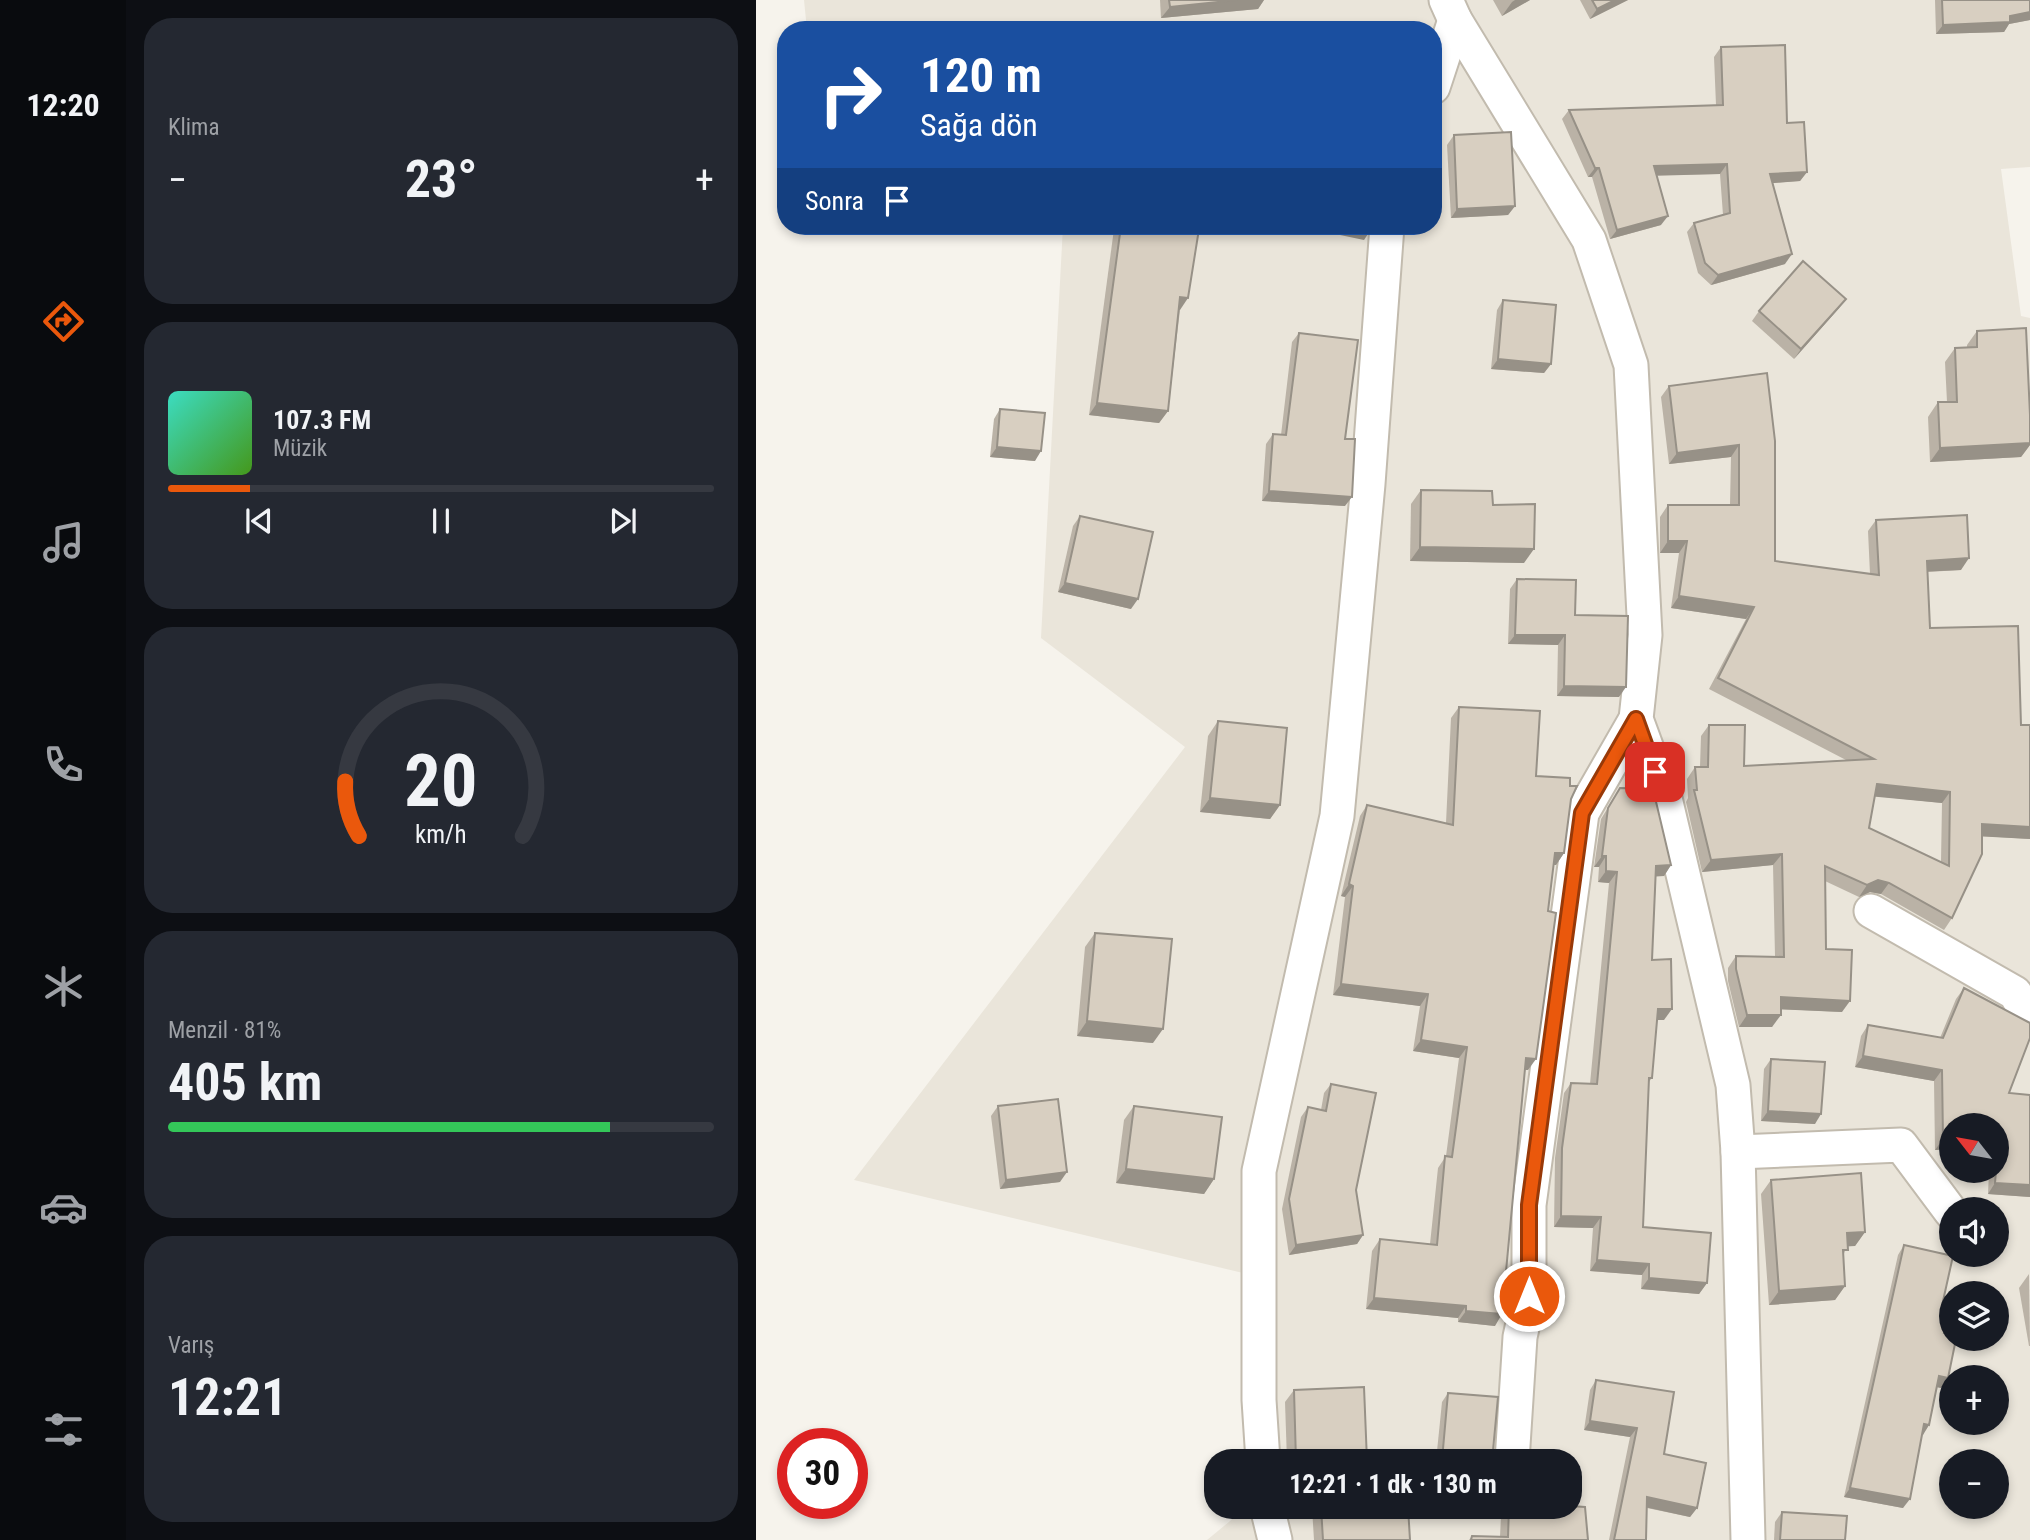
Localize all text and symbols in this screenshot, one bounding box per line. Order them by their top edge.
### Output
text: 120 m [920,47,1042,104]
icon: right [805,49,896,140]
text: 12:20 [26,86,100,124]
text: Sağa dön [920,106,1038,144]
text: Klima [168,114,219,141]
text: 23° [405,149,477,210]
text: − [168,158,187,202]
text: + [695,158,714,202]
icon: arrive [878,182,916,220]
text: Sonra [805,186,864,216]
icon: directions [39,297,88,346]
text: 107.3 FM [273,405,371,435]
text: Müzik [273,435,327,462]
icon: previous [240,502,278,540]
icon: pause [422,502,460,540]
icon: next [604,502,642,540]
icon: music [39,518,88,567]
text: 20 [404,738,478,824]
icon: phone [39,740,88,789]
pin [1625,742,1685,802]
icon: arrive [1636,753,1674,791]
text: km/h [415,820,467,849]
icon: climate [39,962,88,1011]
text: Menzil · 81% [168,1017,281,1044]
text: 405 km [168,1052,322,1113]
north arrow [1939,1113,2009,1183]
map controls [1939,1113,2009,1519]
icon: car [39,1183,88,1232]
button: sound [1939,1197,2009,1267]
position arrow [1492,1259,1566,1333]
button: layers [1939,1281,2009,1351]
text: Varış [168,1332,214,1359]
button: + [1939,1365,2009,1435]
text: 12:21 [168,1367,287,1428]
icon: filters [39,1405,88,1454]
speed limit sign: 30 [777,1428,868,1519]
button: − [1939,1449,2009,1519]
text: 12:21 · 1 dk · 130 m [1289,1469,1497,1499]

